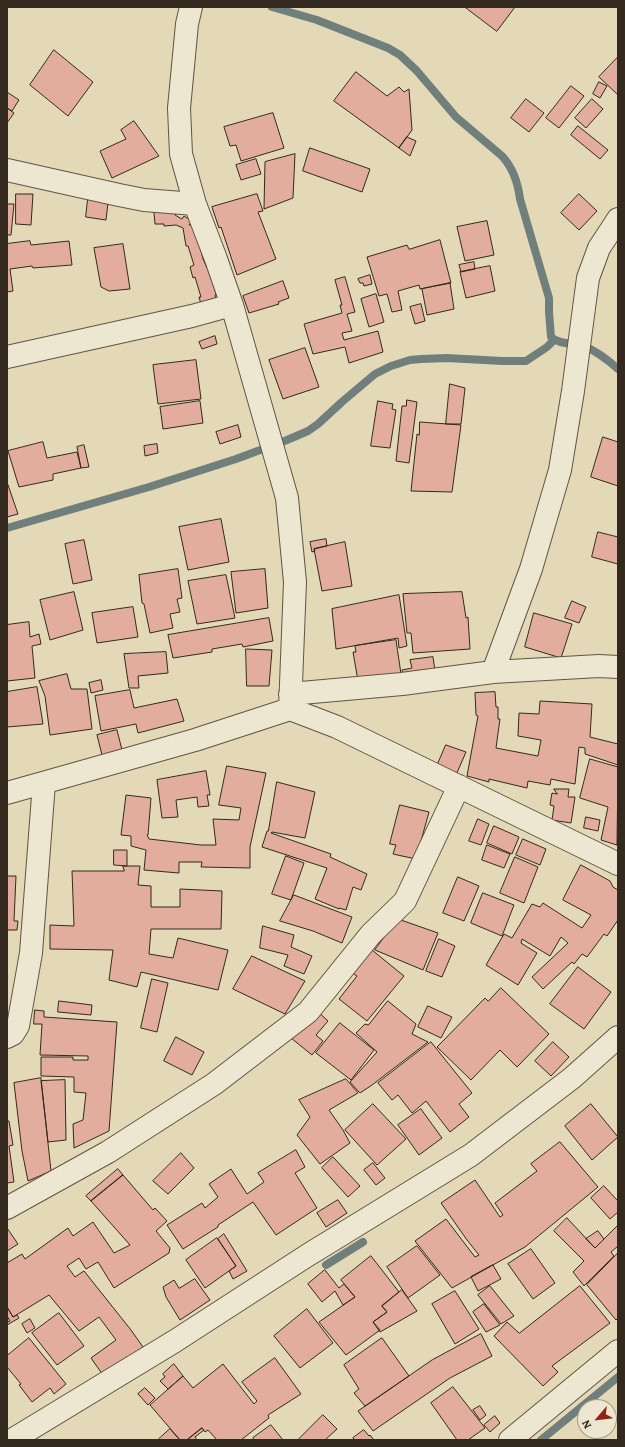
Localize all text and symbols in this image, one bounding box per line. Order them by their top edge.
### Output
north arrow [577,1399,617,1439]
text: N [578,1417,595,1431]

